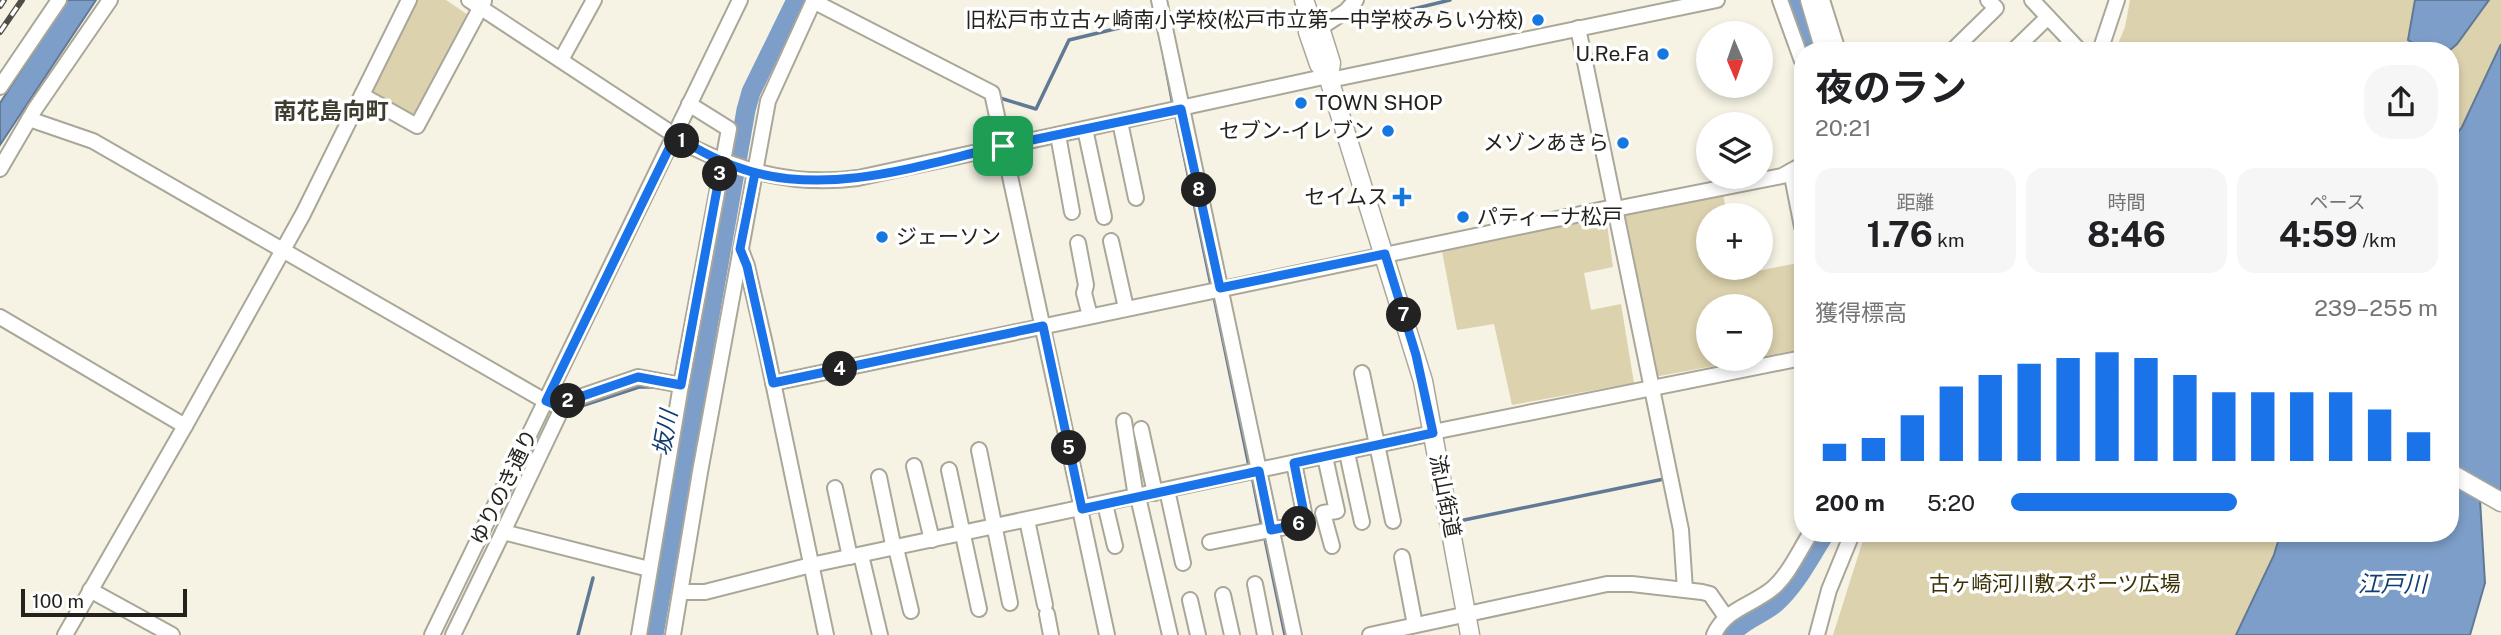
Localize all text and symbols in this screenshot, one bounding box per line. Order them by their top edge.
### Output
place label: 旧松戸市立古ヶ崎南小学校(松戸市立第一中学校みらい分校) [965,7,1524,32]
marker: 旧松戸市立古ヶ崎南小学校(松戸市立第一中学校みらい分校) [1530,12,1546,28]
north arrow [1696,21,1773,98]
map controls [1696,21,1773,371]
place label: U.Re.Fa [1575,41,1649,66]
marker: U.Re.Fa [1655,46,1671,62]
text: 夜のラン [1815,65,1967,110]
button: share [2364,65,2438,139]
place label: TOWN SHOP [1315,90,1442,115]
marker: TOWN SHOP [1293,95,1309,111]
district label: 南花島向町 [274,97,389,124]
button: layers [1696,112,1773,189]
text: 20:21 [1815,114,1872,141]
pin [973,116,1033,176]
place label: セブン-イレブン [1219,118,1374,143]
marker: セブン-イレブン [1380,123,1396,139]
pin: 1 [664,124,700,158]
icon: arrive [984,127,1022,165]
text: 1 [677,129,686,151]
place label: メゾンあきら [1483,130,1609,155]
marker: メゾンあきら [1615,135,1631,151]
pin: 3 [702,156,738,192]
text: 3 [713,162,726,184]
pin: 8 [1182,172,1216,208]
text: 8 [1192,178,1205,200]
place label: セイムス [1304,184,1388,209]
marker: セイムス [1394,189,1410,205]
text: 距離 [1896,191,1935,213]
text: 時間 [2107,191,2146,213]
text: ペース [2309,191,2366,213]
button: + [1696,203,1773,280]
place label: パティーナ松戸 [1477,204,1623,229]
marker: パティーナ松戸 [1455,209,1471,225]
text: 1.76 [1867,214,1933,255]
text: 8:46 [2087,214,2166,255]
text: 4:59 [2279,214,2358,255]
place label: ジェーソン [896,224,1001,249]
marker: ジェーソン [874,229,890,245]
text: km [1933,229,1964,251]
text: /km [2358,229,2396,251]
button: − [1696,294,1773,371]
text: 239–255 m [2314,294,2438,321]
pin: 7 [1386,298,1422,332]
text: 獲得標高 [1815,299,1907,326]
text: 7 [1398,303,1409,325]
pin: 4 [822,352,858,386]
text: 4 [833,357,846,379]
pin: 2 [550,384,586,418]
text: 2 [561,389,574,411]
water label: 坂川 [647,405,682,458]
street label: ゆりのき通り [465,425,542,549]
pin: 5 [1052,430,1086,466]
text: 5 [1062,436,1075,458]
street label: 流山街道 [1425,452,1466,540]
text: 200 m [1815,489,1885,516]
text: 5:20 [1927,489,1975,516]
pin: 6 [1282,506,1316,542]
text: 6 [1292,512,1305,534]
water label: 江戸川 [2358,570,2430,597]
park label: 古ヶ崎河川敷スポーツ広場 [1929,571,2181,596]
scale bar [21,586,187,618]
text: 100 m [32,590,84,612]

